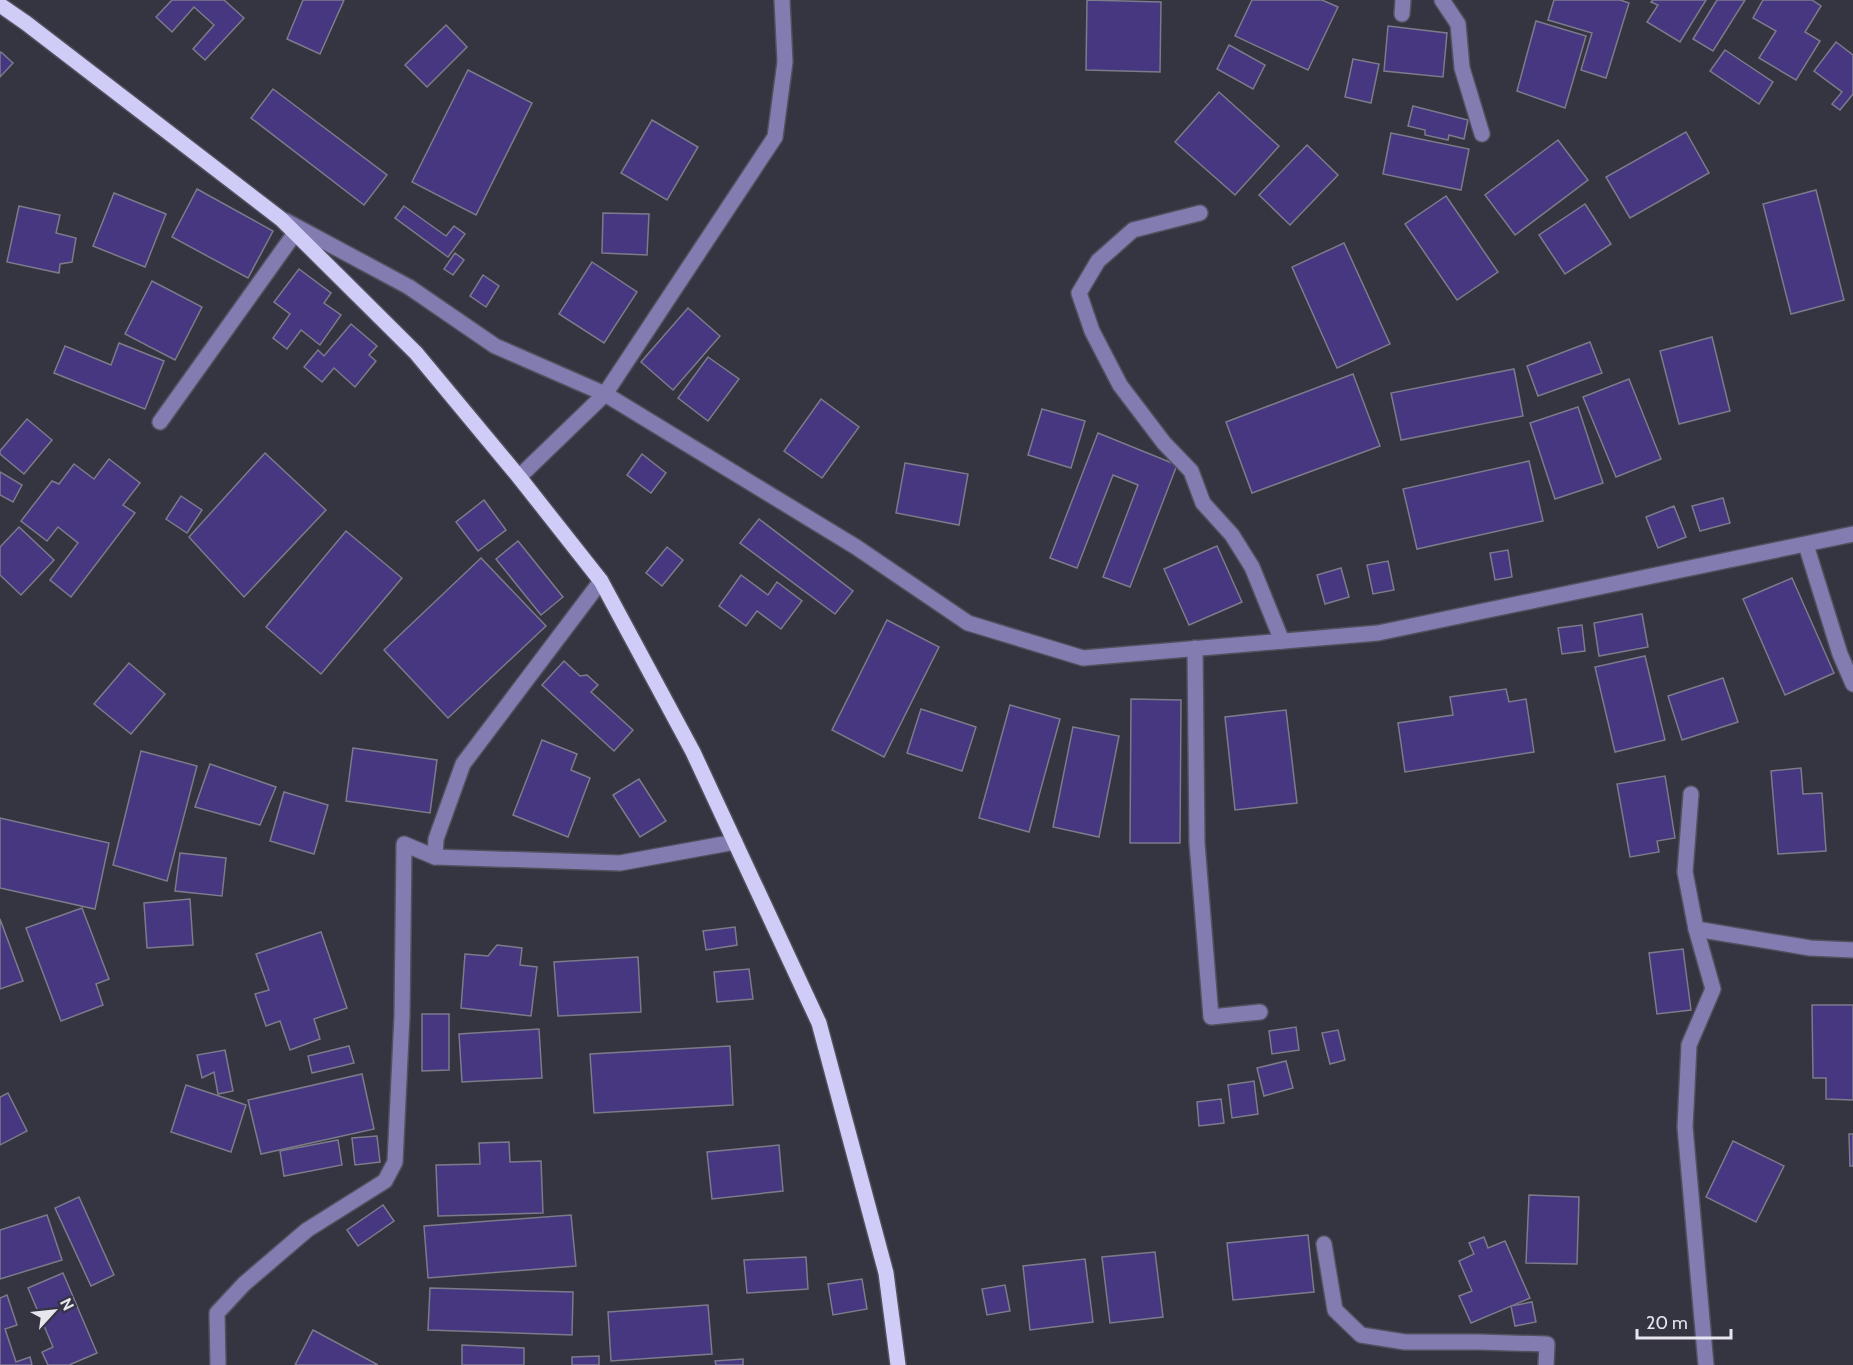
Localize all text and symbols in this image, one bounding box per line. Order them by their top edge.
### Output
north arrow [24,1281,84,1341]
text: N [56,1295,78,1314]
scale bar [1637,1302,1732,1340]
text: 20 m [1646,1312,1688,1334]

